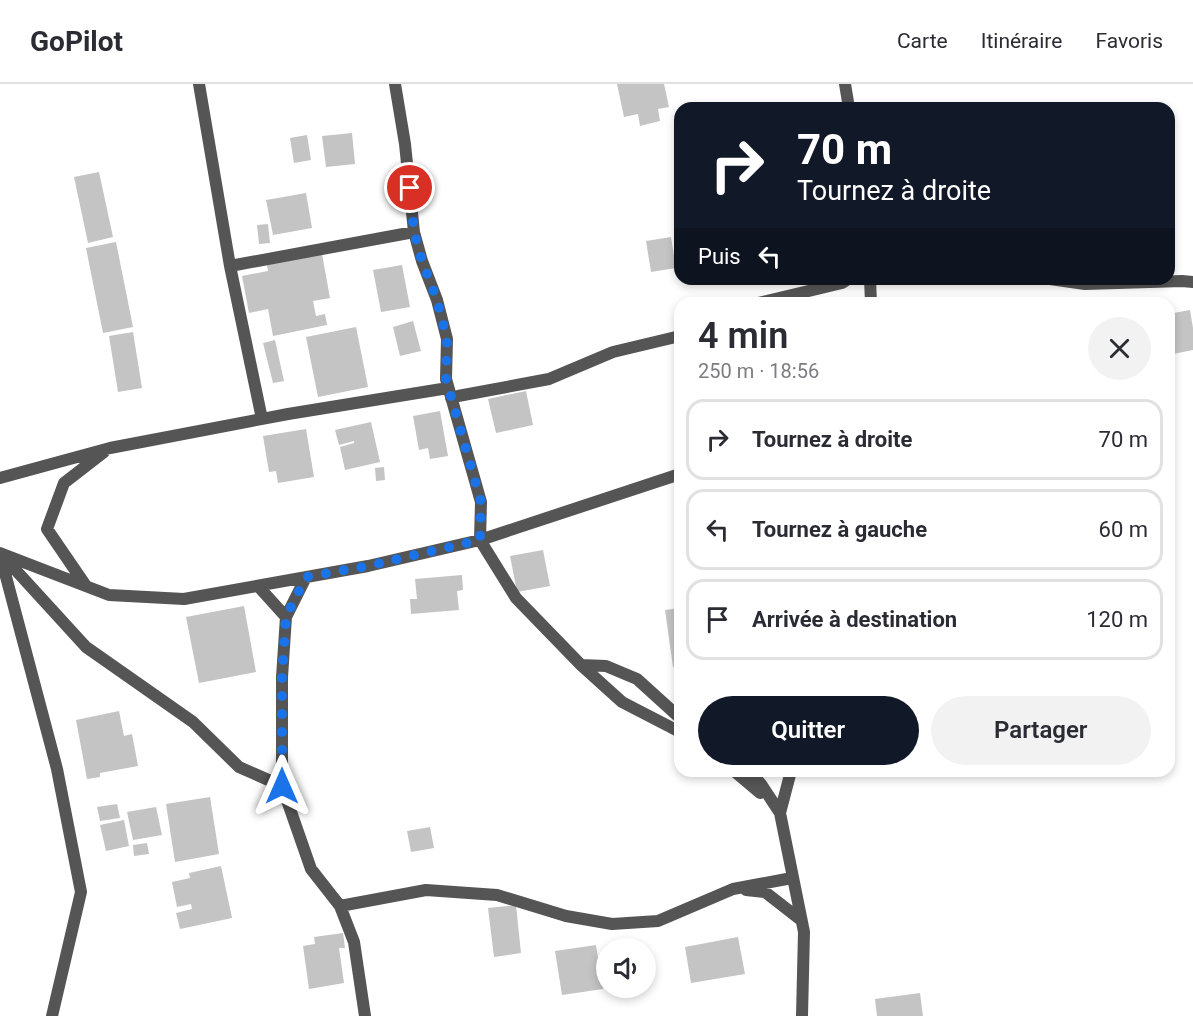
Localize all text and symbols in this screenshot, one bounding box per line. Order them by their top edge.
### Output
text: GoPilot [30,25,123,58]
text: Carte [897,29,948,53]
text: Itinéraire [981,29,1062,53]
text: Favoris [1095,29,1163,53]
text: 70 m [797,125,892,174]
icon: right [698,126,776,204]
pin [384,162,435,213]
icon: arrive [393,171,426,204]
text: Tournez à droite [797,175,991,207]
icon: left [753,240,786,273]
text: Puis [698,244,741,269]
text: 4 min [698,315,788,357]
button: close [1088,317,1151,380]
text: 250 m · 18:56 [698,359,819,383]
icon: right [701,423,734,456]
text: Tournez à droite [752,427,912,452]
text: 70 m [1099,427,1148,452]
icon: left [701,513,734,546]
text: Tournez à gauche [752,517,927,542]
text: 60 m [1099,517,1148,542]
icon: arrive [701,603,734,636]
text: Arrivée à destination [752,607,957,632]
text: 120 m [1086,607,1148,632]
button: Quitter [698,696,919,765]
button: Partager [931,696,1151,765]
position arrow [250,754,314,818]
map controls [596,938,656,998]
button: sound [596,938,656,998]

